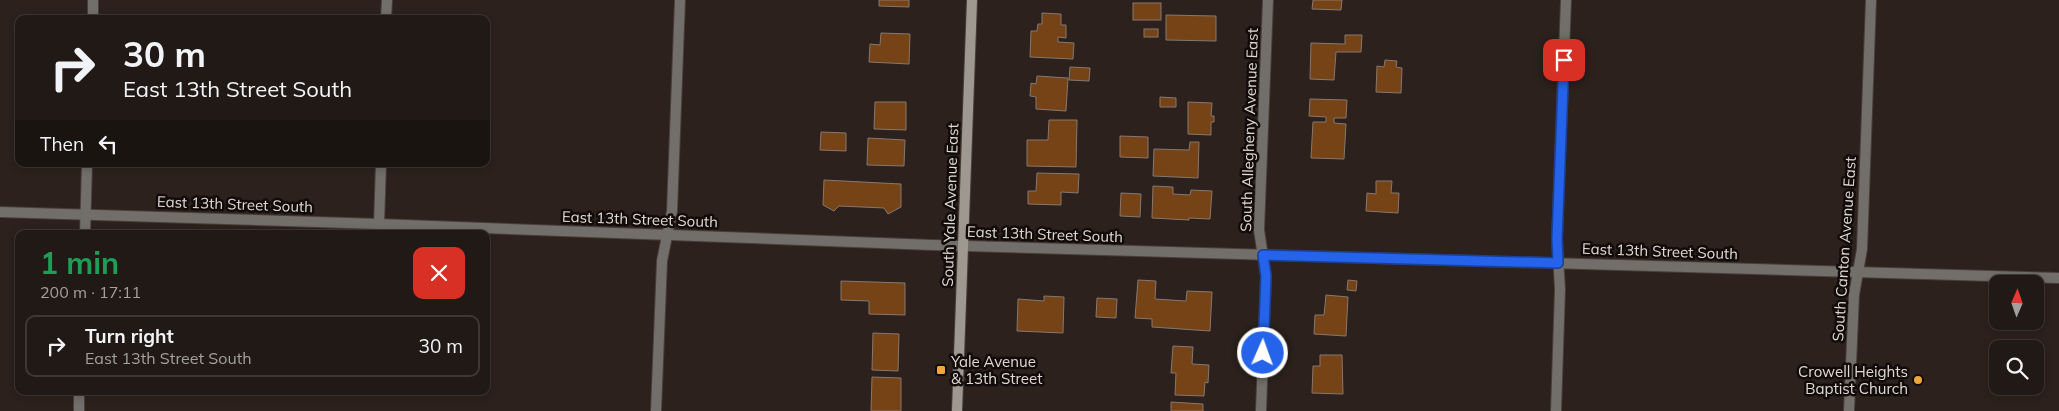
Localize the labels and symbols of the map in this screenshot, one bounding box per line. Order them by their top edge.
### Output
street label: South Allegheny Avenue East [1236,28,1262,232]
pin [1543,39,1585,81]
street label: South Yale Avenue East [938,123,962,287]
street label: South Canton Avenue East [1828,156,1860,342]
street label: East 13th Street South [157,192,313,216]
street label: East 13th Street South [562,207,718,231]
street label: East 13th Street South [967,222,1123,246]
street label: East 13th Street South [1582,239,1738,263]
north arrow [1989,275,2044,330]
position arrow [1236,326,1288,378]
place label: Yale Avenue & 13th Street [950,352,1042,388]
place label: Crowell Heights Baptist Church [1798,362,1908,398]
marker: Yale Avenue & 13th Street [935,364,947,376]
marker: Crowell Heights Baptist Church [1912,374,1924,386]

